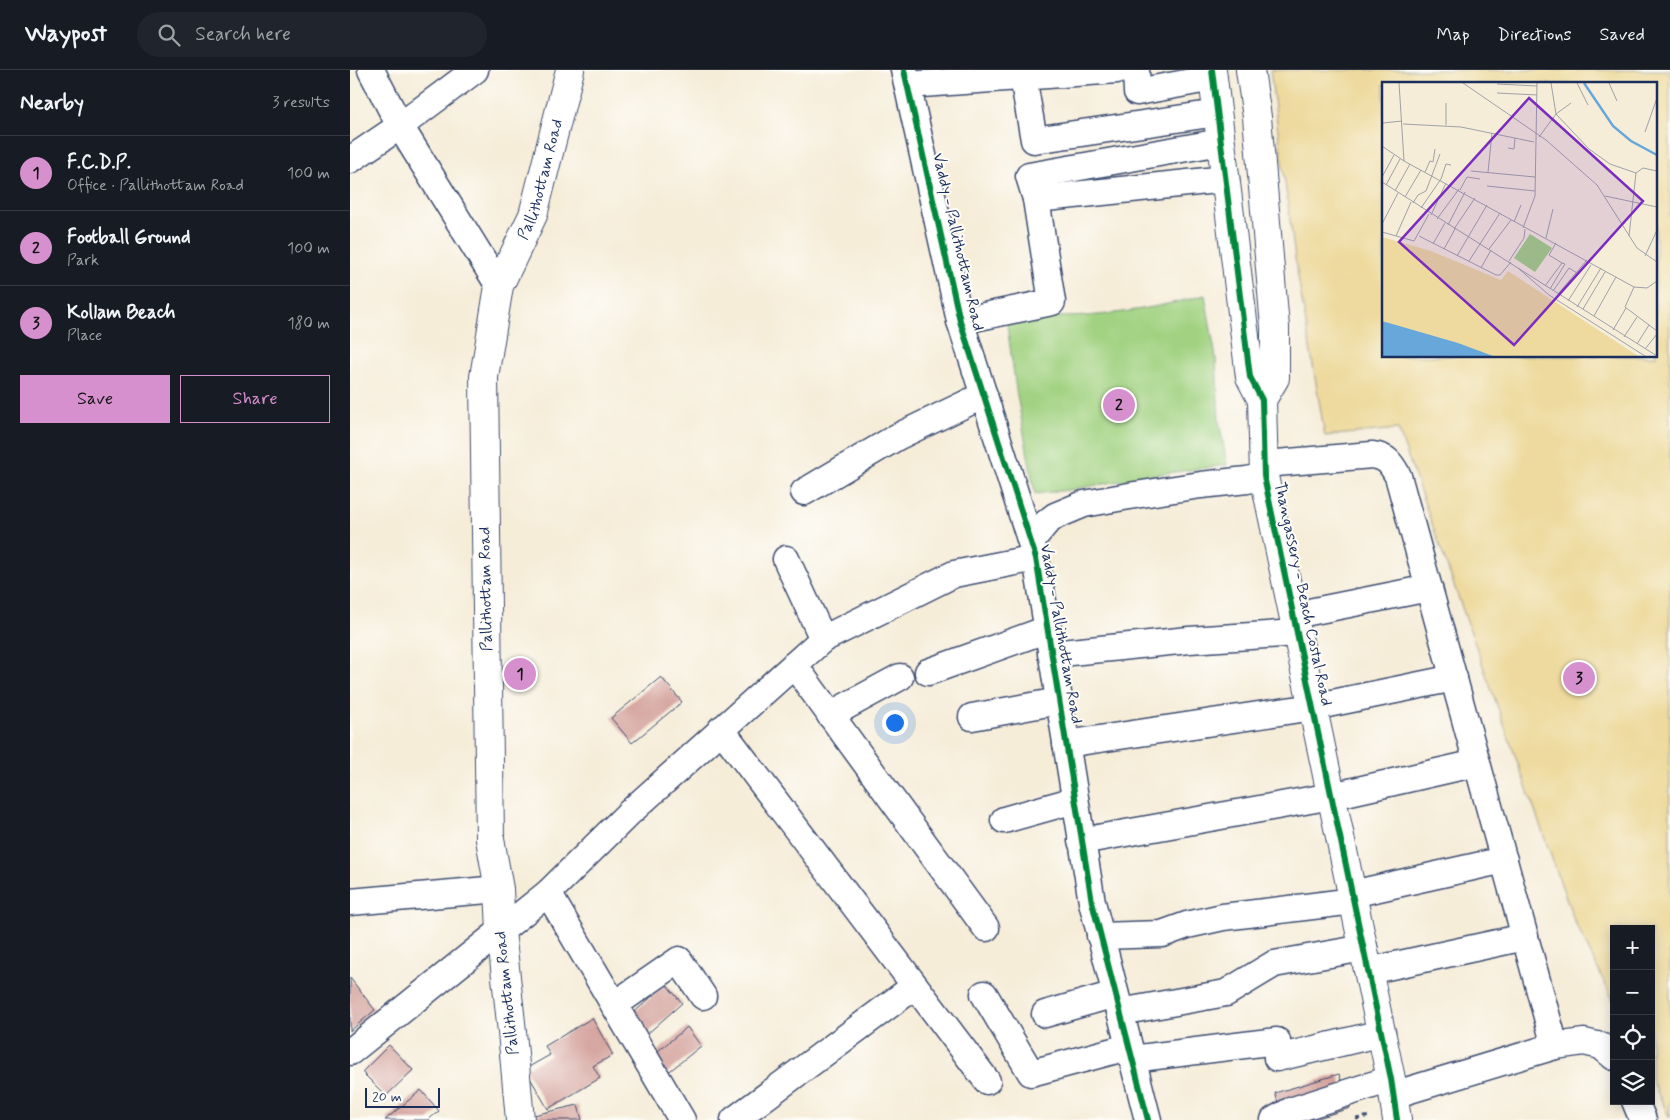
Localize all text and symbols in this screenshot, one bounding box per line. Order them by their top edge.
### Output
search box [137,12,487,57]
text: Waypost [25,19,107,50]
icon: search [155,21,183,49]
text: Search here [195,22,291,47]
text: Map [1437,23,1470,47]
text: Directions [1498,23,1572,47]
text: Saved [1600,23,1645,47]
inset map [1382,82,1658,358]
text: Nearby [20,89,84,117]
text: 3 results [272,92,330,113]
street label: Pallithottam Road [512,117,568,243]
text: F.C.D.P. [67,150,131,175]
street label: Vaddy - Pallithottam Road [927,151,989,333]
text: 1 [32,163,40,184]
text: 100 m [287,163,330,184]
text: Office · Pallithottam Road [67,175,244,196]
text: Football Ground [67,225,191,250]
text: 2 [32,238,40,259]
text: 100 m [287,238,330,259]
text: Park [67,250,99,271]
text: Kollam Beach [67,300,175,325]
text: 3 [32,313,40,334]
text: 180 m [287,313,330,334]
text: Place [67,325,102,346]
button: Save [20,375,170,423]
button: Share [180,375,330,423]
pin: 2 [1103,386,1135,424]
street label: Thangassery - Beach Costal Road [1269,480,1337,708]
street label: Pallithottam Road [474,527,498,651]
street label: Vaddy - Pallithottam Road [1035,543,1087,725]
pin: 1 [504,655,536,693]
pin: 3 [1563,659,1595,697]
your location [882,710,908,736]
map controls [1610,925,1655,1105]
button: + [1610,925,1655,970]
street label: Pallithottam Road [490,930,524,1056]
button: − [1610,970,1655,1015]
button: locate [1610,1015,1655,1060]
button: layers [1610,1060,1655,1105]
scale bar [365,1085,440,1108]
text: 20 m [372,1088,402,1106]

